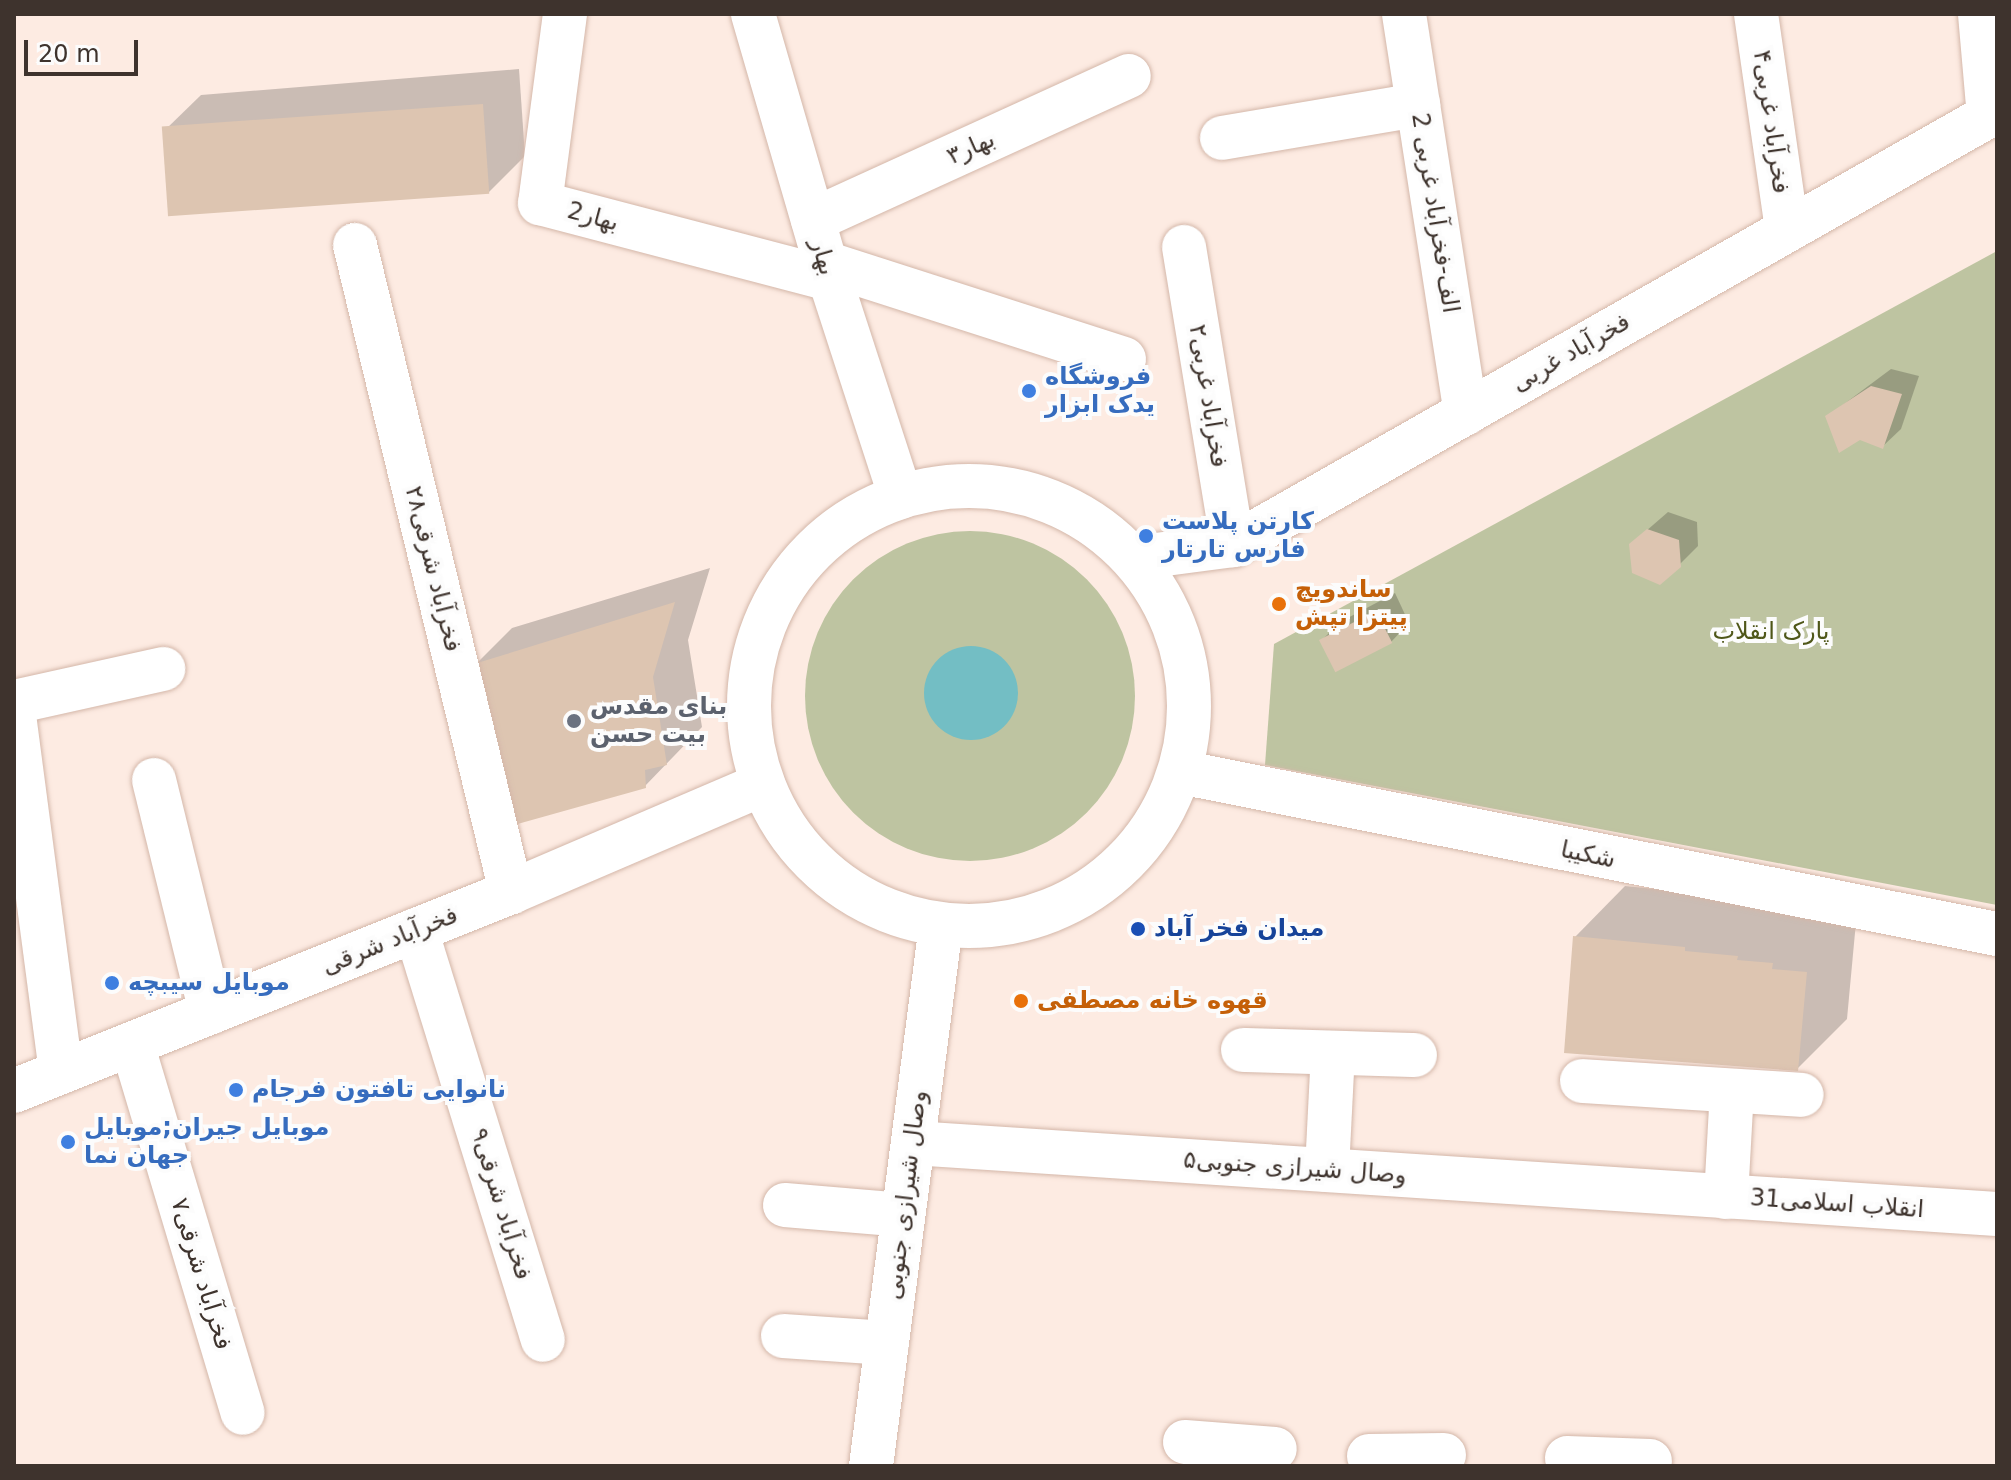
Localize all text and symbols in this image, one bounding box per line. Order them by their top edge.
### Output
scale bar [28,24,142,74]
text: 20 m [38,40,100,68]
street label: ۴فخرآباد غربی [1747,48,1795,196]
street label: 2 الف-فخرآباد غربی [1405,111,1465,315]
street label: بهار۳ [943,125,999,171]
street label: 2بهار [564,196,622,238]
street label: بهار [804,235,842,279]
street label: فخرآباد غربی [1507,308,1635,398]
street label: ۲فخرآباد غربی [1182,322,1234,470]
place label: فروشگاه یدک ابزار [1045,363,1155,419]
marker: فروشگاه یدک ابزار [1020,382,1038,400]
street label: فخرآباد شرقی۲۸ [398,483,468,655]
place label: کارتن پلاست فارس تارتار [1162,508,1314,564]
marker: کارتن پلاست فارس تارتار [1137,527,1155,545]
place label: ساندویچ پیتزا تپش [1295,576,1408,632]
marker: ساندویچ پیتزا تپش [1270,595,1288,613]
park label: پارک انقلاب [1712,618,1830,646]
place label: بنای مقدس بیت حسن [590,693,727,749]
marker: بنای مقدس بیت حسن [565,712,583,730]
street label: شکیبا [1558,835,1618,875]
street label: فخرآباد شرقی [318,901,462,981]
place label: میدان فخر آباد [1154,915,1324,943]
marker: میدان فخر آباد [1129,920,1147,938]
place label: موبایل سیبچه [128,969,290,997]
marker: موبایل سیبچه [103,974,121,992]
place label: قهوه خانه مصطفی [1037,987,1268,1015]
marker: قهوه خانه مصطفی [1012,992,1030,1010]
place label: نانوایی تافتون فرجام [252,1076,506,1104]
marker: نانوایی تافتون فرجام [227,1081,245,1099]
street label: وصال شیرازی جنوبی [879,1089,933,1301]
place label: موبایل جیران;موبایل جهان نما [84,1114,329,1170]
street label: فخرآباد شرقی۹ [464,1125,538,1283]
marker: موبایل جیران;موبایل جهان نما [59,1133,77,1151]
street label: ۵وصال شیرازی جنوبی [1182,1146,1408,1190]
street label: 31انقلاب اسلامی [1749,1184,1925,1224]
street label: فخرآباد شرقی۷ [164,1195,238,1353]

